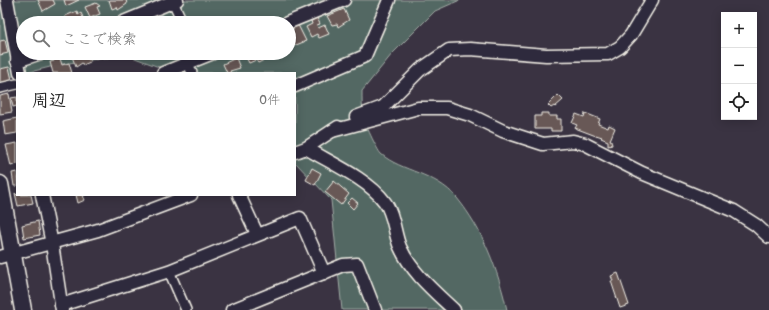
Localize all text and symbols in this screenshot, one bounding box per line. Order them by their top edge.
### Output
map controls [721,12,757,120]
button: + [721,12,757,48]
search box [16,16,296,60]
icon: search [30,27,52,49]
text: ここで検索 [62,30,137,49]
button: − [721,48,757,84]
button: locate [721,84,757,120]
text: 周辺 [32,91,66,111]
text: 0件 [259,92,280,108]

